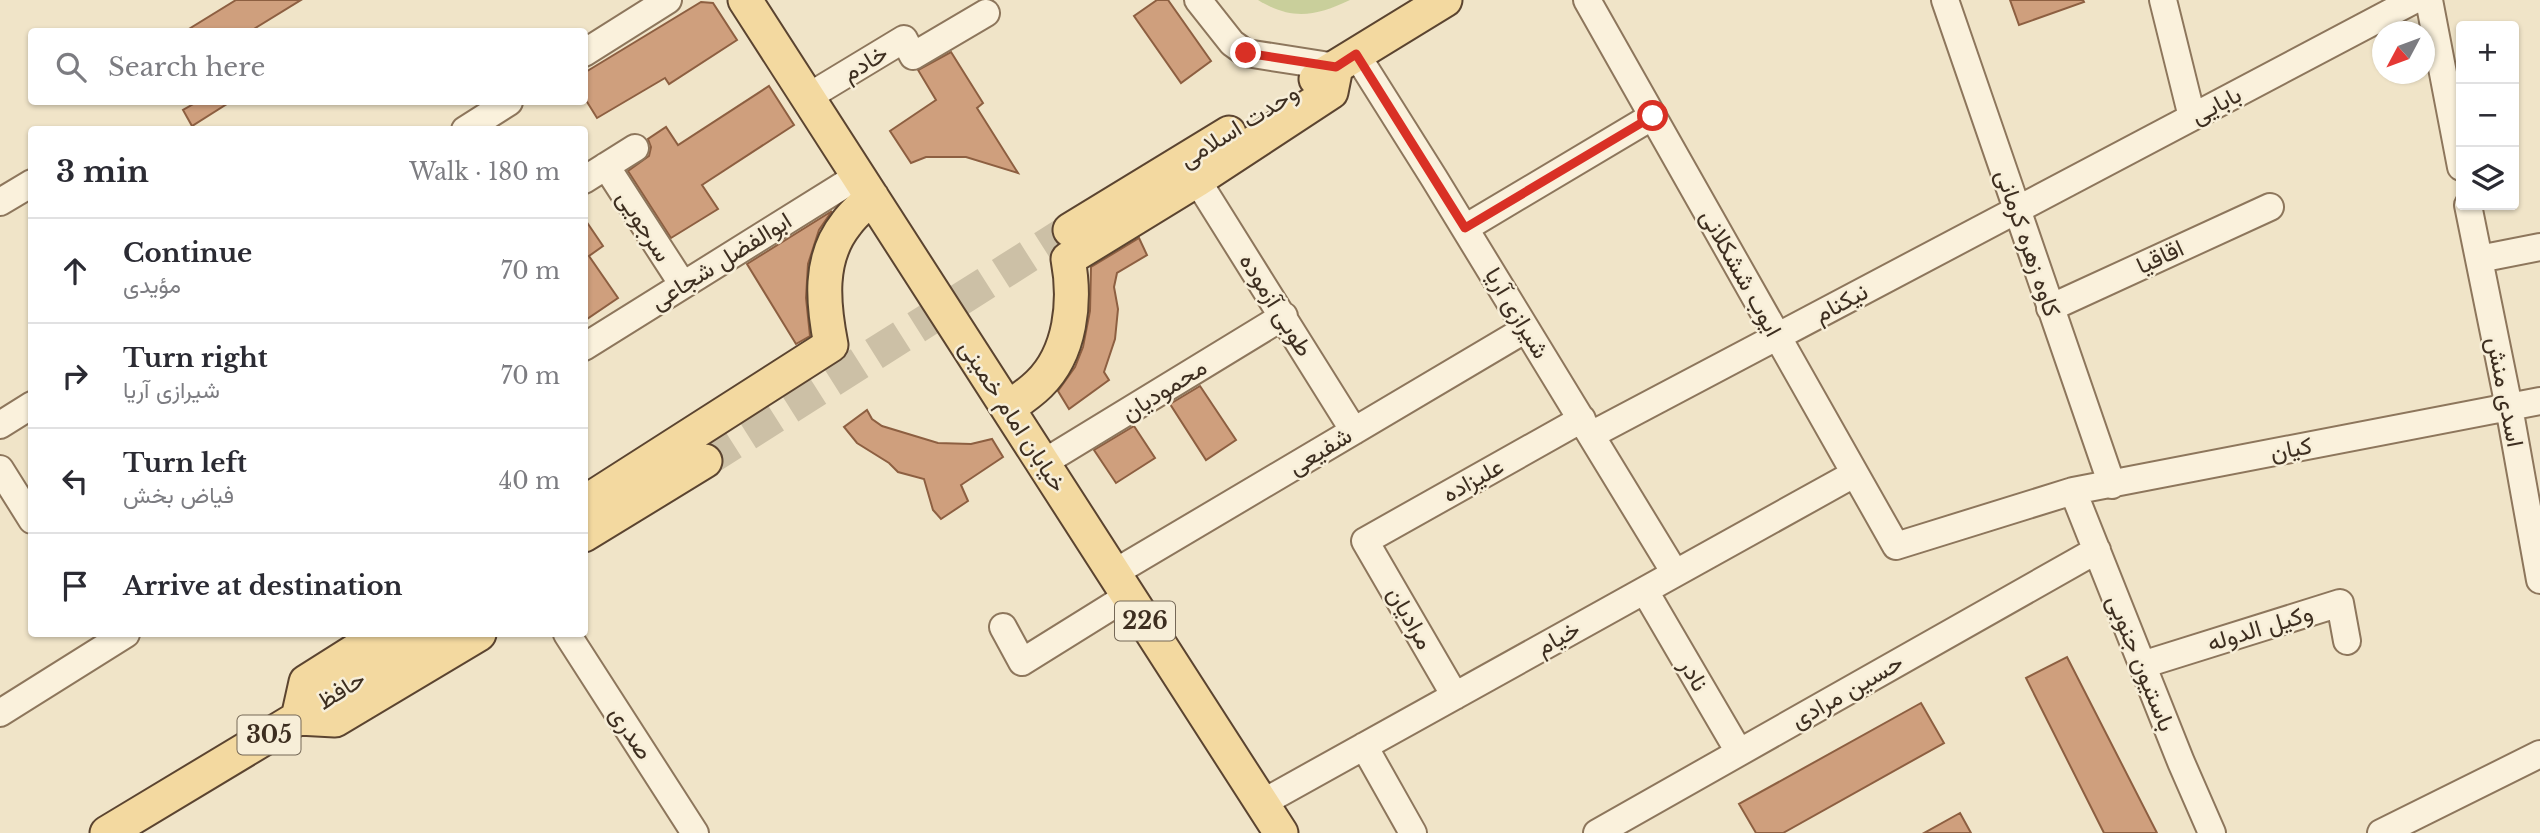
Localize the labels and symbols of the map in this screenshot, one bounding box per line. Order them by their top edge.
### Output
north arrow [2372,21,2435,84]
route end [1230,37,1261,68]
street label: خادم [837,38,894,89]
street label: وحدت اسلامی [1174,77,1304,175]
street label: بابایی [2186,79,2246,130]
route start [1637,100,1668,131]
street label: کاوه زهره کرمانی [1989,165,2067,321]
street label: سرجویی [610,185,678,267]
street label: ایوب ششکلانی [1694,204,1788,342]
street label: ابوالفضل شجاعی [645,206,797,316]
street label: اقاقیا [2132,233,2188,280]
street label: طوبی آزموده [1233,248,1319,362]
street label: شیرازی آریا [1478,262,1556,364]
street label: نیکنام [1809,277,1873,330]
street label: خیابان امام خمینی [952,334,1073,498]
street label: اسدی منش [2481,334,2530,449]
street label: محمودیان [1116,352,1212,428]
street label: شفیعی [1283,420,1357,481]
street label: کیان [2268,430,2314,467]
street label: علیزاده [1437,451,1509,509]
street label: مرادیان [1380,581,1440,655]
street label: باستیون جنوبی [2100,590,2182,736]
street label: وکیل الدوله [2203,598,2317,658]
road number: 226 [1115,601,1175,640]
street label: خیام [1531,614,1586,663]
street label: حسین مرادی [1786,647,1908,735]
street label: نادر [1672,652,1715,697]
street label: حافظ [311,664,370,716]
street label: صدری [603,701,659,765]
road number: 305 [238,716,300,754]

